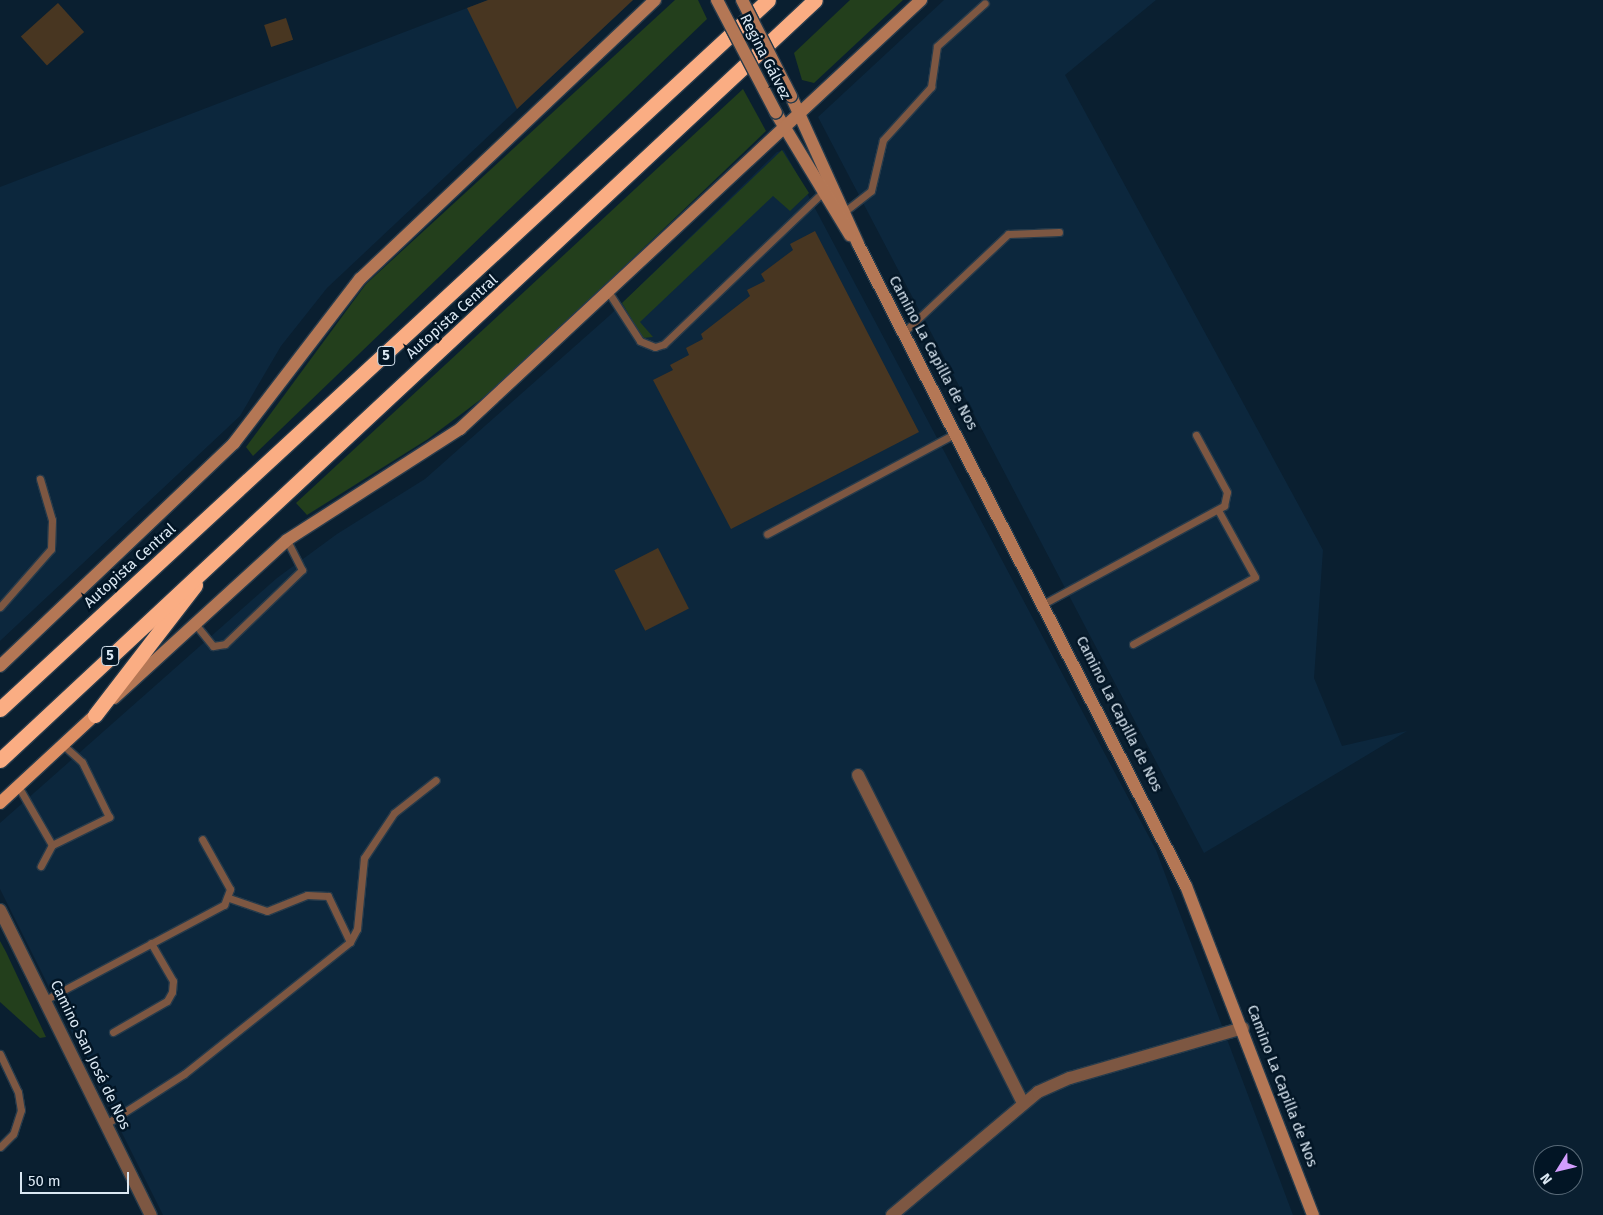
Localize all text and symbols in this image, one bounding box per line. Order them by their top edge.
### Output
street label: Regina Gálvez [736,11,794,103]
street label: Autopista Central [402,271,502,363]
street label: Camino La Capilla de Nos [885,273,981,433]
road number: 5 [376,344,396,368]
street label: Autopista Central [80,520,180,612]
street label: Camino La Capilla de Nos [1072,633,1166,795]
road number: 5 [100,644,120,668]
street label: Camino San José de Nos [46,977,134,1133]
street label: Camino La Capilla de Nos [1243,1002,1321,1170]
north arrow [1533,1145,1583,1195]
scale bar [22,1162,131,1194]
text: N [1537,1170,1556,1187]
text: 50 m [28,1172,61,1190]

